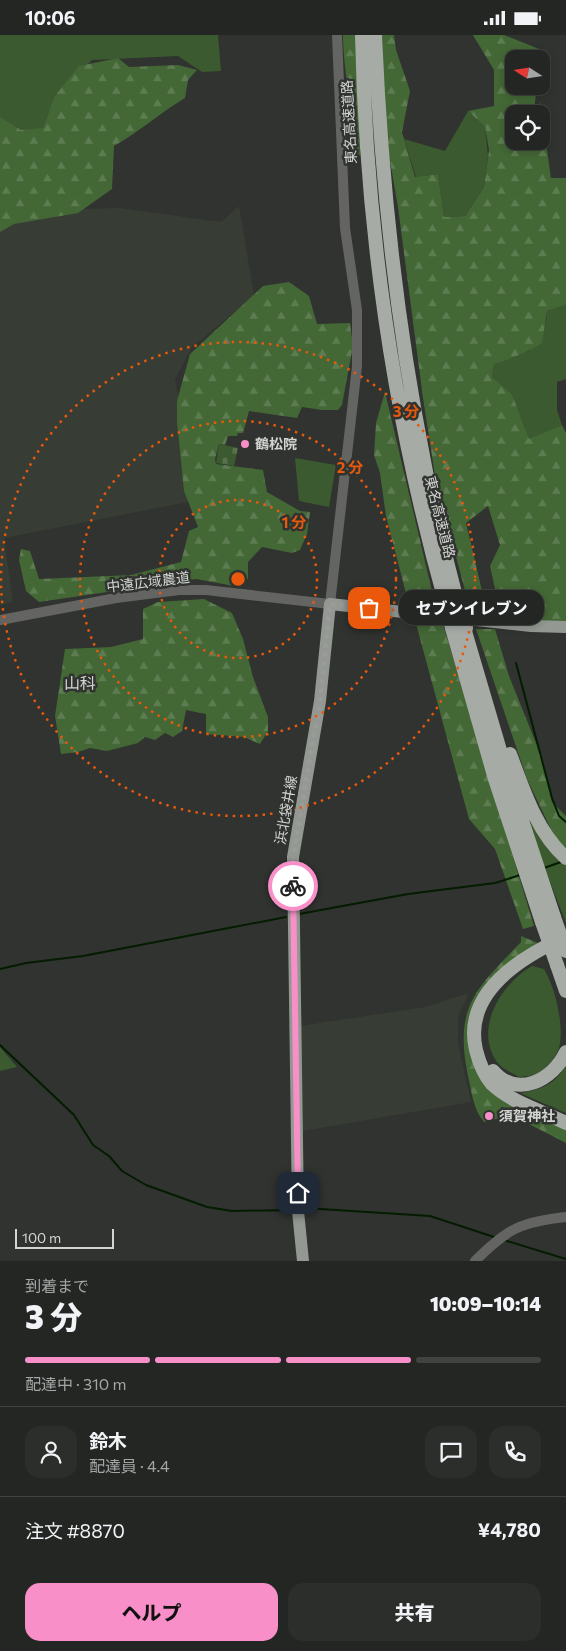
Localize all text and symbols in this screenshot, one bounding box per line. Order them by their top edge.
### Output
text: 10:06 [25,6,76,29]
north arrow [505,50,550,95]
map controls [505,50,550,150]
street label: 東名高速道路 [338,80,359,164]
button: locate [505,105,550,150]
text: 3 分 [393,402,419,420]
place label: 鶴松院 [255,435,297,452]
marker: 鶴松院 [239,438,251,450]
text: 2 分 [337,458,363,476]
street label: 東名高速道路 [422,474,459,560]
text: 1 分 [282,513,306,531]
street label: 中遠広域農道 [105,568,191,595]
centre of rings [229,570,247,588]
pin [348,587,390,629]
callout: セブンイレブン [399,591,544,625]
icon: bag [355,594,383,622]
text: セブンイレブン [415,598,528,617]
district label: 山科 [64,673,96,692]
street label: 浜北袋井線 [271,774,300,846]
courier [268,861,318,911]
icon: bike [279,872,307,900]
place label: 須賀神社 [499,1107,555,1124]
marker: 須賀神社 [483,1110,495,1122]
pin [277,1172,319,1214]
icon: home [284,1179,312,1207]
scale bar [15,1226,114,1249]
text: 100 m [22,1229,61,1246]
text: 到着まで [25,1276,89,1295]
text: 10:09–10:14 [430,1292,541,1315]
text: 3 分 [25,1296,82,1336]
text: 配達中 · 310 m [25,1374,126,1393]
button: person [25,1426,77,1478]
button: chat [425,1426,477,1478]
button: phone [489,1426,541,1478]
text: 鈴木 [89,1429,127,1452]
text: 配達員 · 4.4 [89,1456,170,1475]
text: ¥4,780 [478,1518,541,1541]
text: 注文 #8870 [25,1519,125,1542]
button: ヘルプ [25,1583,278,1641]
button: 共有 [288,1583,541,1641]

